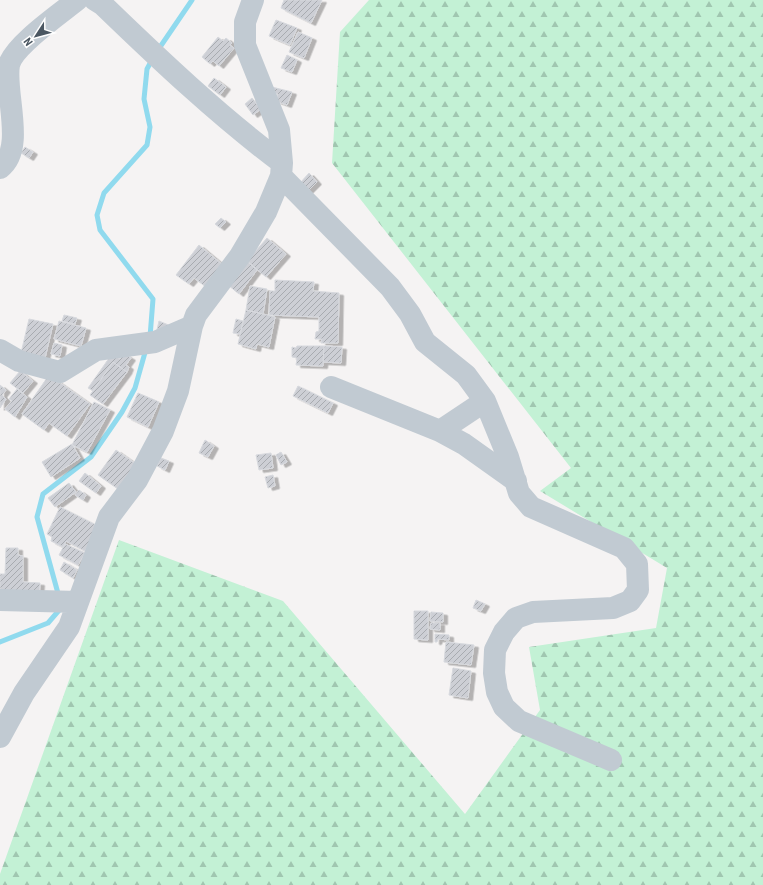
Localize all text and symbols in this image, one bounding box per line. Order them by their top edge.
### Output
north arrow [16,16,56,56]
text: N [21,35,36,48]

